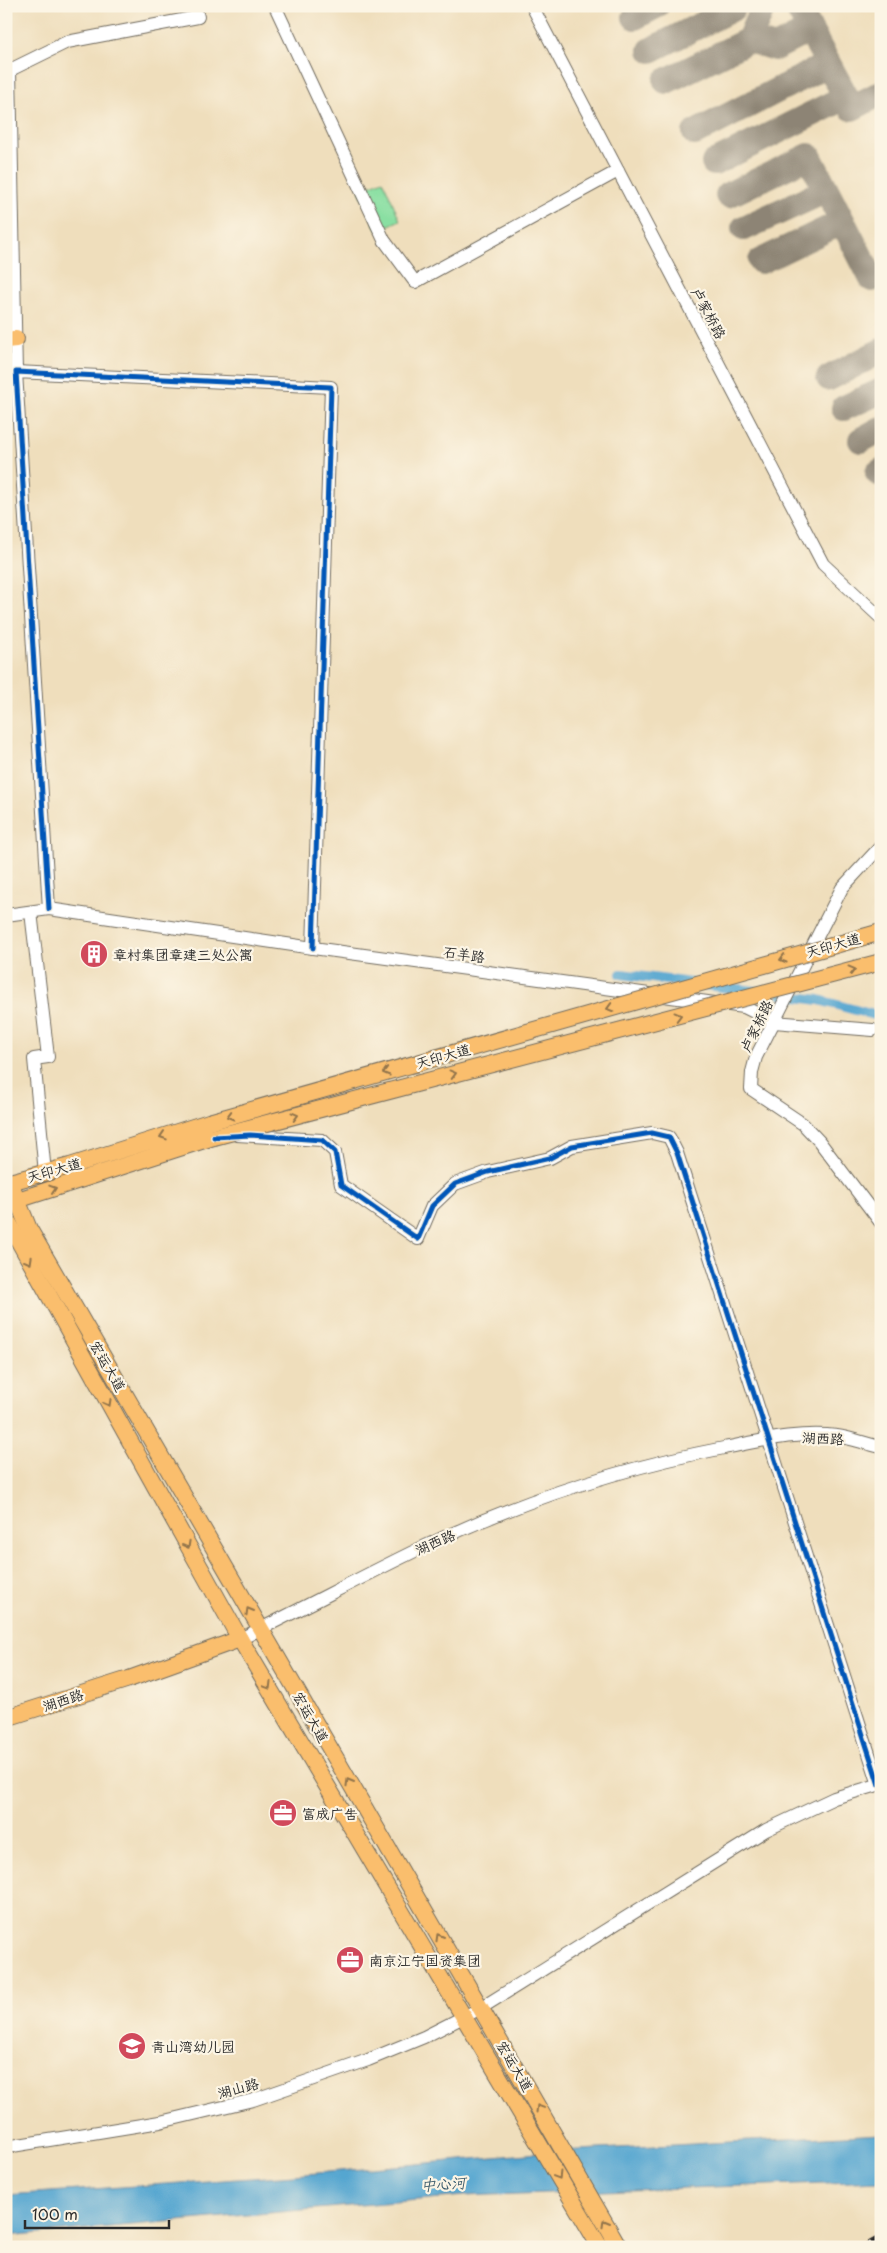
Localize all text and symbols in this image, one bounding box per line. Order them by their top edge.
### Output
street label: 卢家桥路 [687,283,731,343]
street label: 天印大道 [803,927,863,963]
building icon: 章村集团章建三处公寓 [79,939,109,969]
street label: 石羊路 [442,941,486,967]
place label: 章村集团章建三处公寓 [113,944,253,965]
one-way arrow [779,953,788,964]
one-way arrow [847,965,856,976]
street label: 卢家桥路 [734,996,778,1056]
one-way arrow [606,1003,615,1013]
one-way arrow [673,1011,681,1021]
street label: 天印大道 [413,1038,473,1074]
one-way arrow [382,1066,391,1077]
one-way arrow [448,1070,456,1080]
one-way arrow [226,1111,235,1121]
one-way arrow [291,1111,299,1121]
one-way arrow [159,1131,167,1141]
street label: 天印大道 [24,1152,84,1188]
one-way arrow [48,1185,57,1195]
one-way arrow [23,1256,33,1265]
street label: 宏运大道 [85,1337,131,1395]
one-way arrow [102,1398,112,1407]
street label: 湖西路 [801,1426,845,1450]
street label: 湖西路 [412,1524,458,1560]
one-way arrow [181,1540,191,1549]
one-way arrow [246,1607,256,1616]
one-way arrow [262,1681,272,1690]
street label: 湖西路 [40,1684,86,1716]
street label: 宏运大道 [288,1688,334,1746]
one-way arrow [345,1778,355,1787]
office icon: 富成广告 [268,1798,298,1828]
place label: 富成广告 [302,1803,358,1824]
one-way arrow [436,1934,446,1943]
office icon: 南京江宁国资集团 [335,1945,365,1975]
place label: 南京江宁国资集团 [369,1950,481,1971]
school or university icon: 青山湾幼儿园 [117,2031,147,2061]
place label: 青山湾幼儿园 [151,2036,235,2057]
street label: 宏运大道 [492,2037,538,2095]
street label: 湖山路 [215,2072,261,2104]
one-way arrow [536,2104,546,2113]
water label: 中心河 [420,2170,469,2196]
one-way arrow [552,2170,562,2179]
scale bar [25,2198,169,2230]
text: 100 m [32,2202,78,2225]
one-way arrow [602,2219,612,2228]

